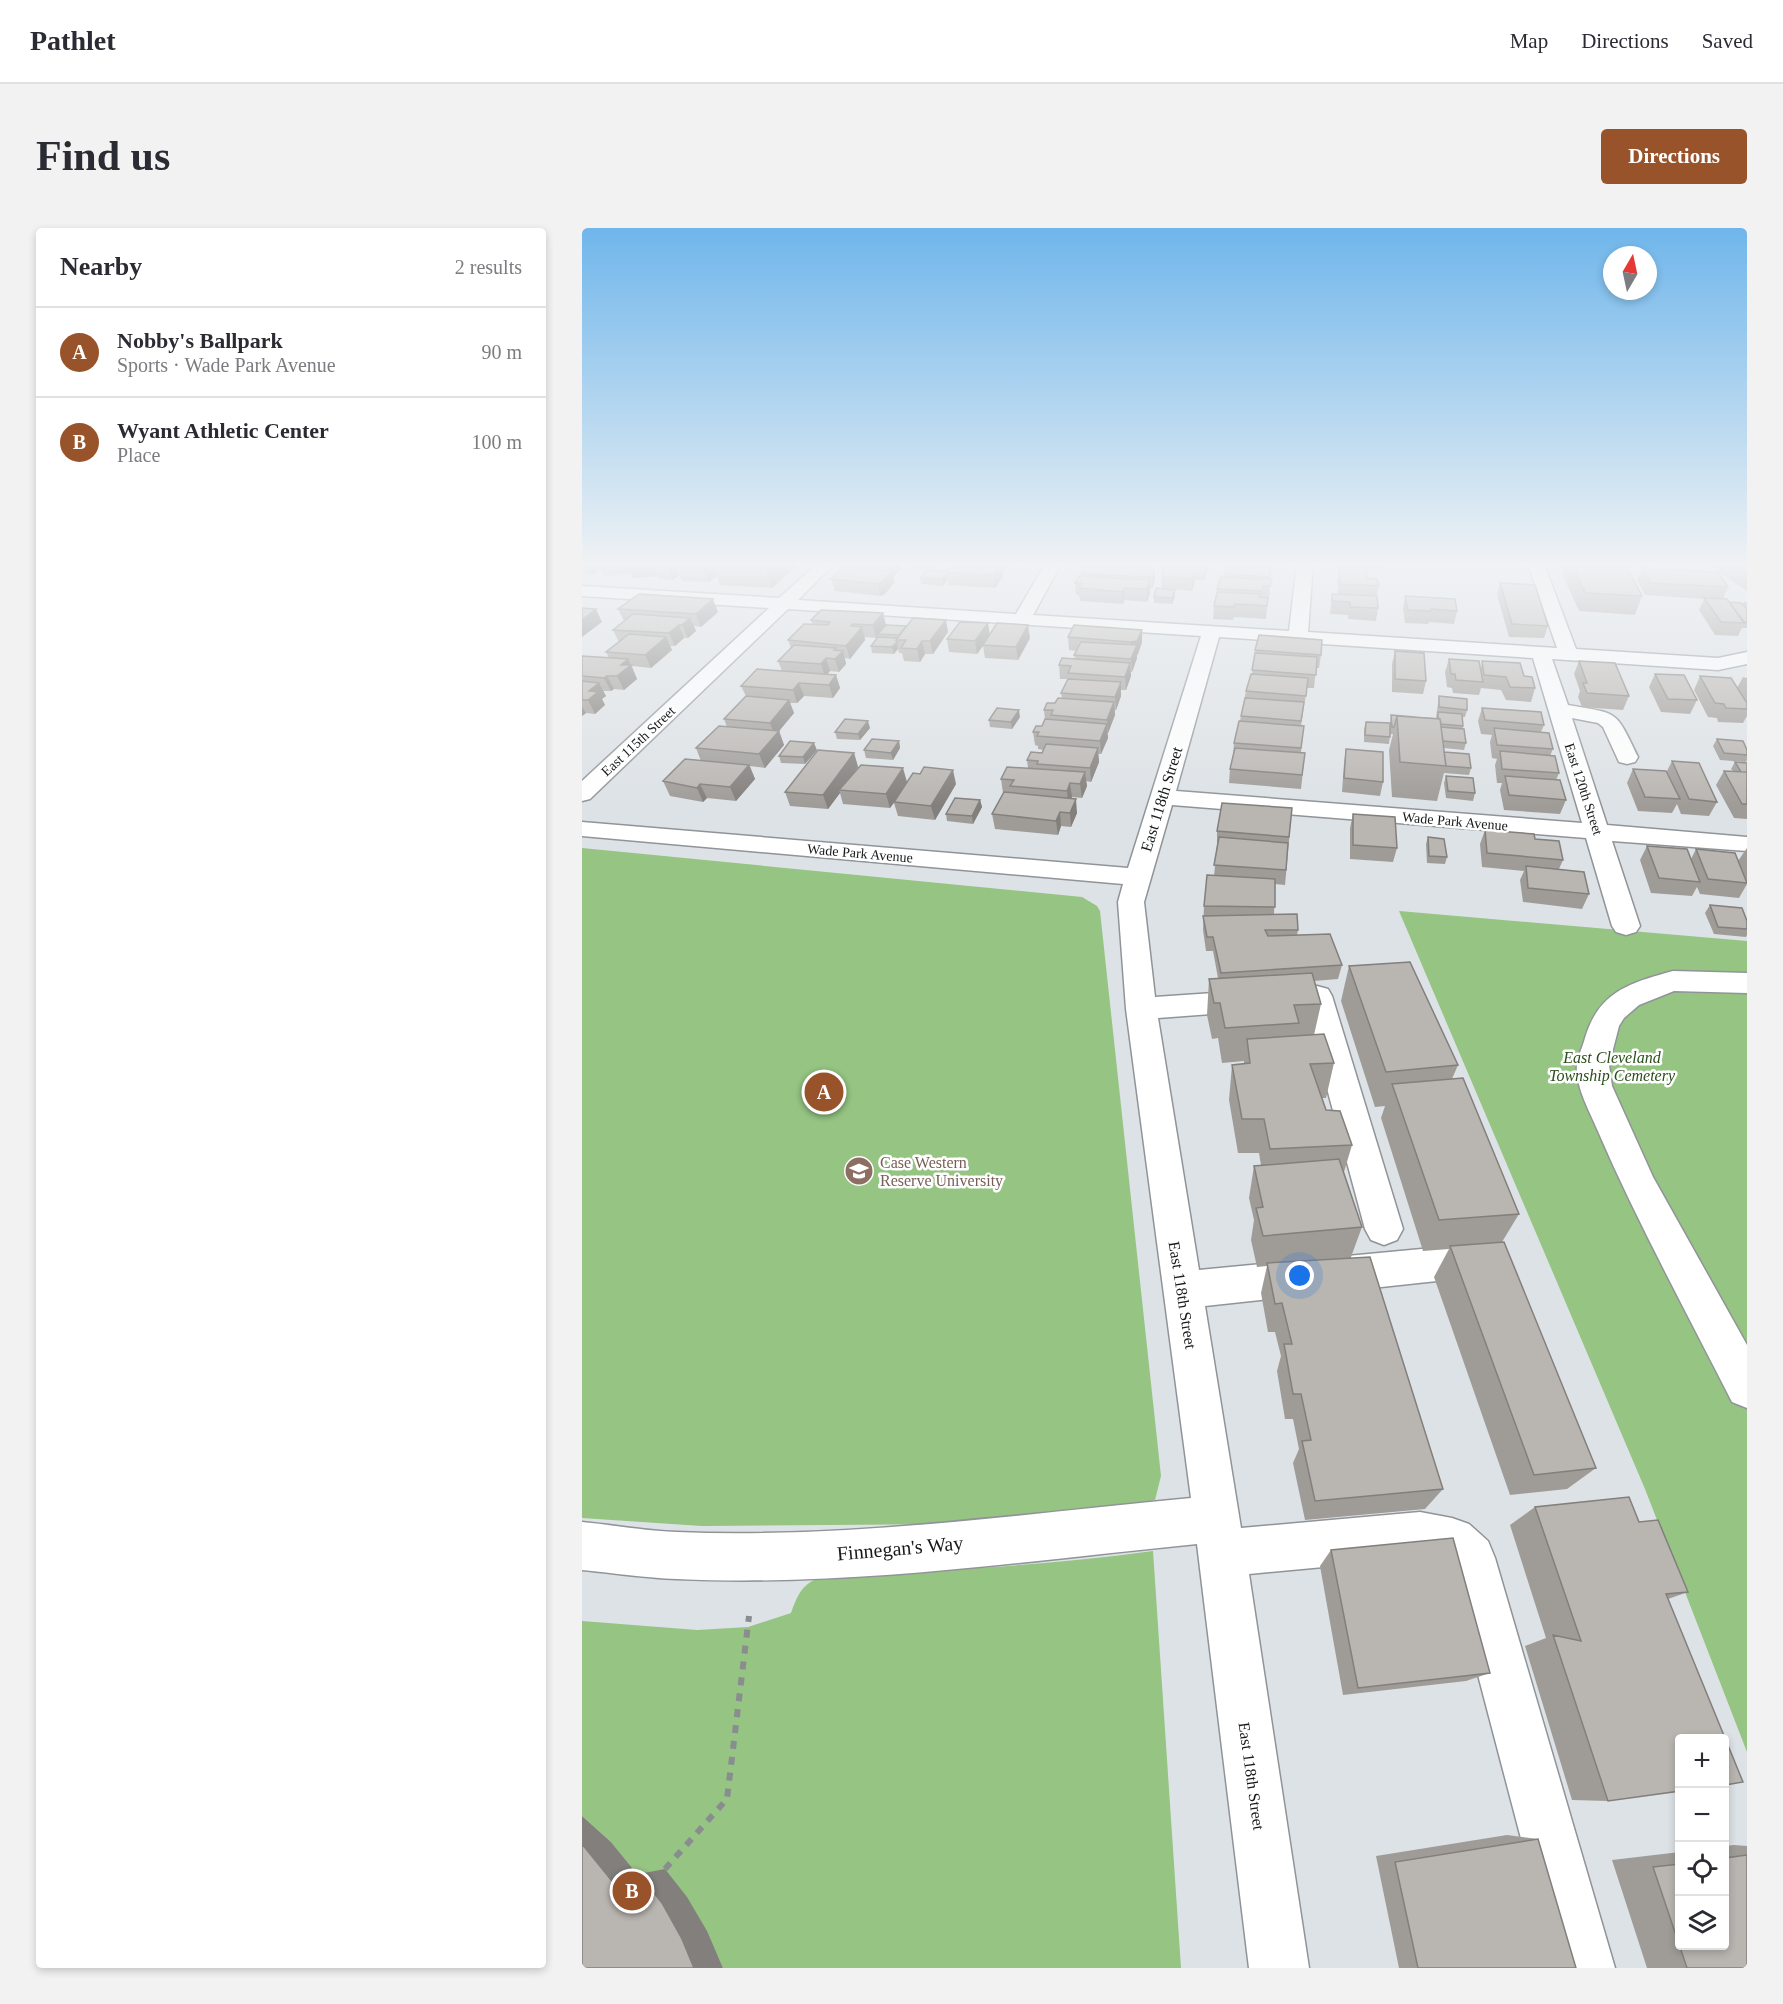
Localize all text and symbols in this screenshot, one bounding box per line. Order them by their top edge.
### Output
text: Pathlet [30,25,116,56]
text: Map [1510,29,1548,53]
text: Directions [1581,29,1669,53]
text: Saved [1702,29,1753,53]
button: Directions [1601,129,1747,184]
text: Find us [36,133,170,179]
north arrow [1603,246,1657,300]
text: Nearby [60,252,142,281]
text: 2 results [455,256,522,278]
text: Nobby's Ballpark [117,328,283,353]
text: A [72,341,87,363]
text: 90 m [481,341,522,363]
text: Sports · Wade Park Avenue [117,354,336,376]
text: Wyant Athletic Center [117,418,329,443]
text: B [73,431,86,453]
text: 100 m [471,431,522,453]
text: Place [117,444,160,466]
street label: East 115th Street [598,703,678,779]
street label: East 120th Street [1562,741,1605,837]
street label: East 118th Street [1137,744,1186,854]
street label: Wade Park Avenue [1402,809,1508,834]
street label: Wade Park Avenue [807,841,913,866]
park label: East Cleveland Township Cemetery [1549,1049,1676,1085]
pin: A [804,1070,844,1114]
place label: Case Western Reserve University [880,1154,1003,1190]
school or university icon: Case Western Reserve University [843,1155,875,1187]
street label: East 118th Street [1166,1240,1199,1351]
your location [1285,1261,1314,1290]
street label: Finnegan's Way [836,1532,964,1565]
street label: East 118th Street [1236,1721,1268,1832]
map controls [1675,1734,1729,1950]
button: + [1675,1734,1729,1788]
button: − [1675,1788,1729,1842]
button: locate [1675,1842,1729,1896]
pin: B [613,1868,652,1914]
button: layers [1675,1896,1729,1950]

